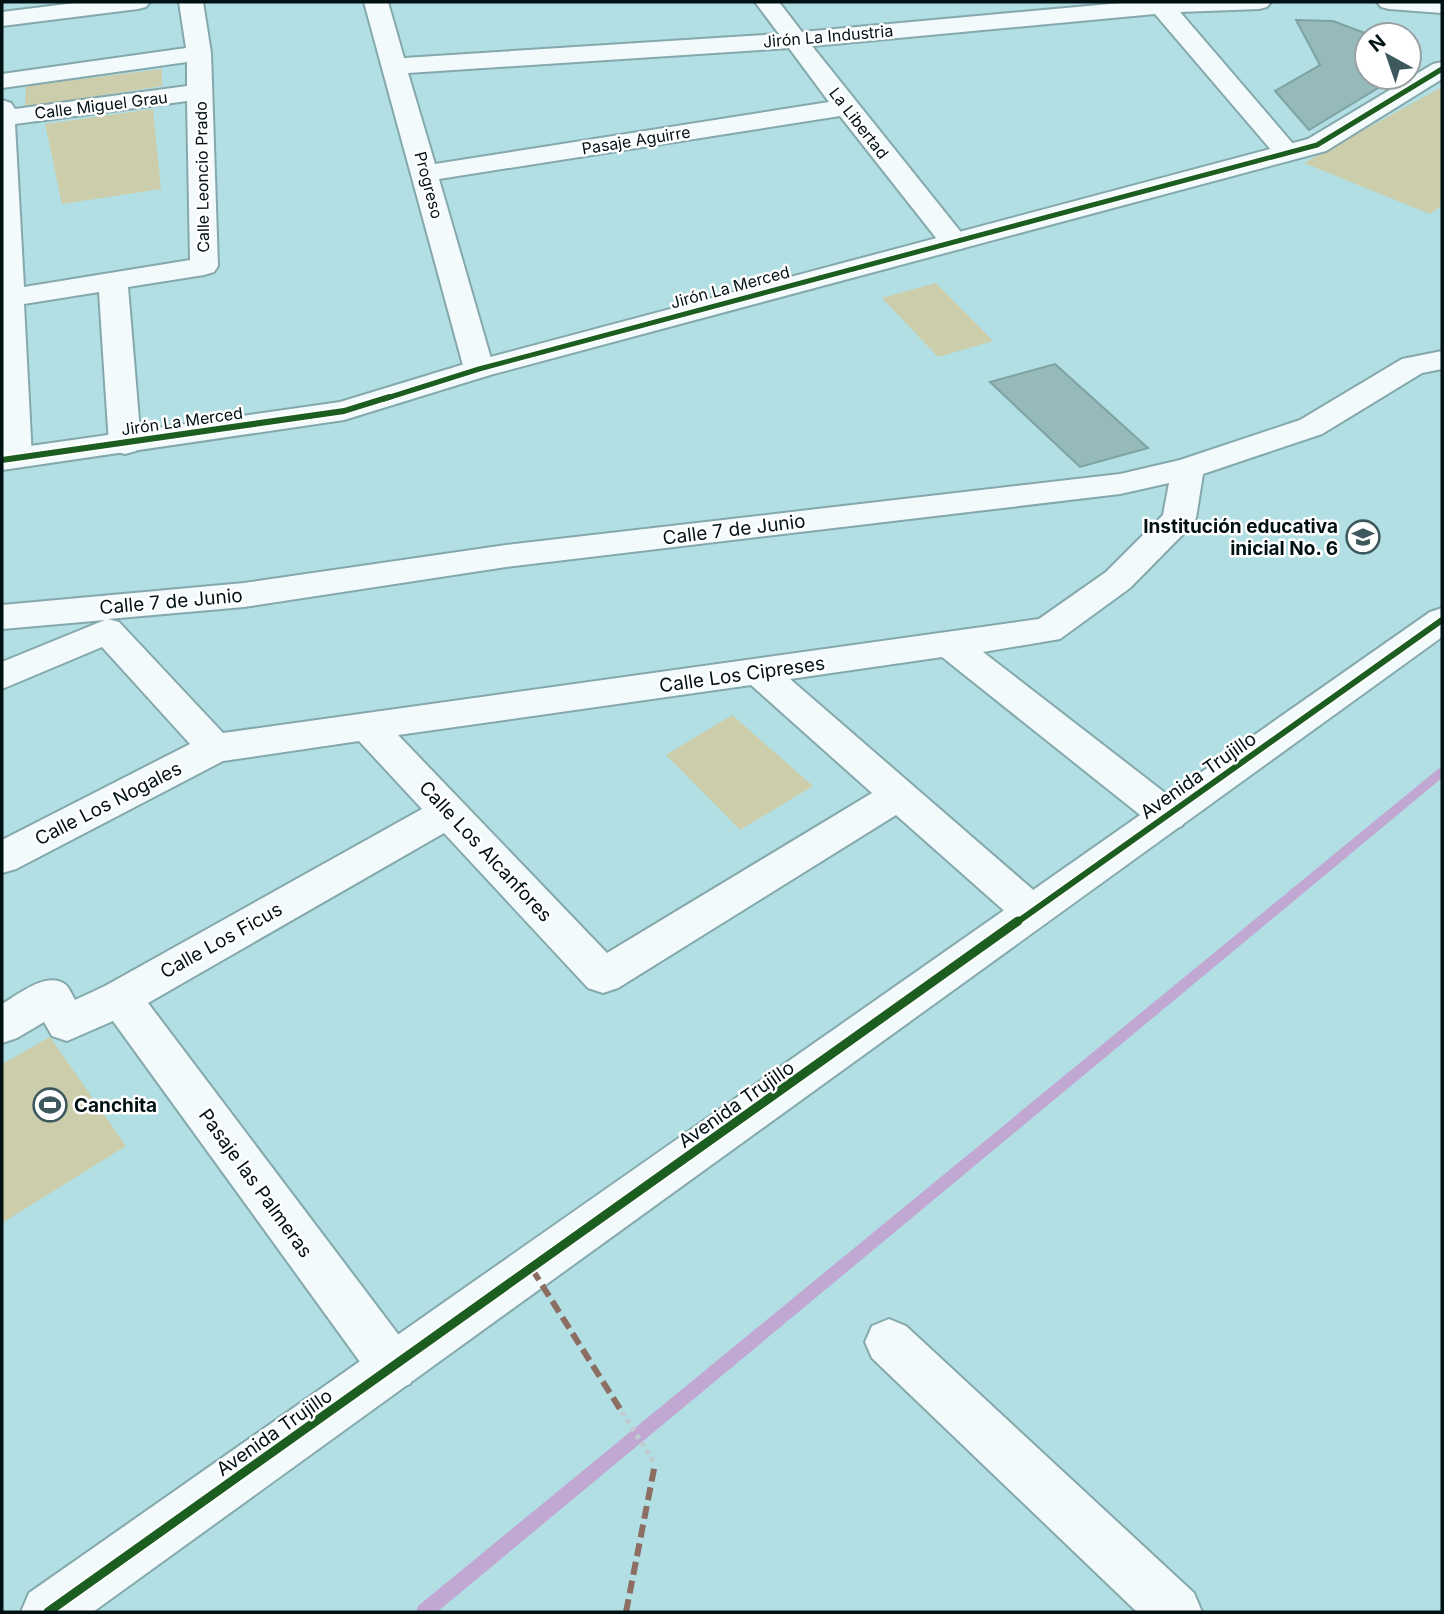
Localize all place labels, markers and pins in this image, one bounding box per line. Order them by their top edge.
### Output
place label: Institución educativa inicial No. 6 [1143,515,1338,560]
school or university icon: Institución educativa inicial No. 6 [1344,518,1382,556]
sports icon: Canchita [31,1086,69,1124]
place label: Canchita [74,1094,157,1117]

